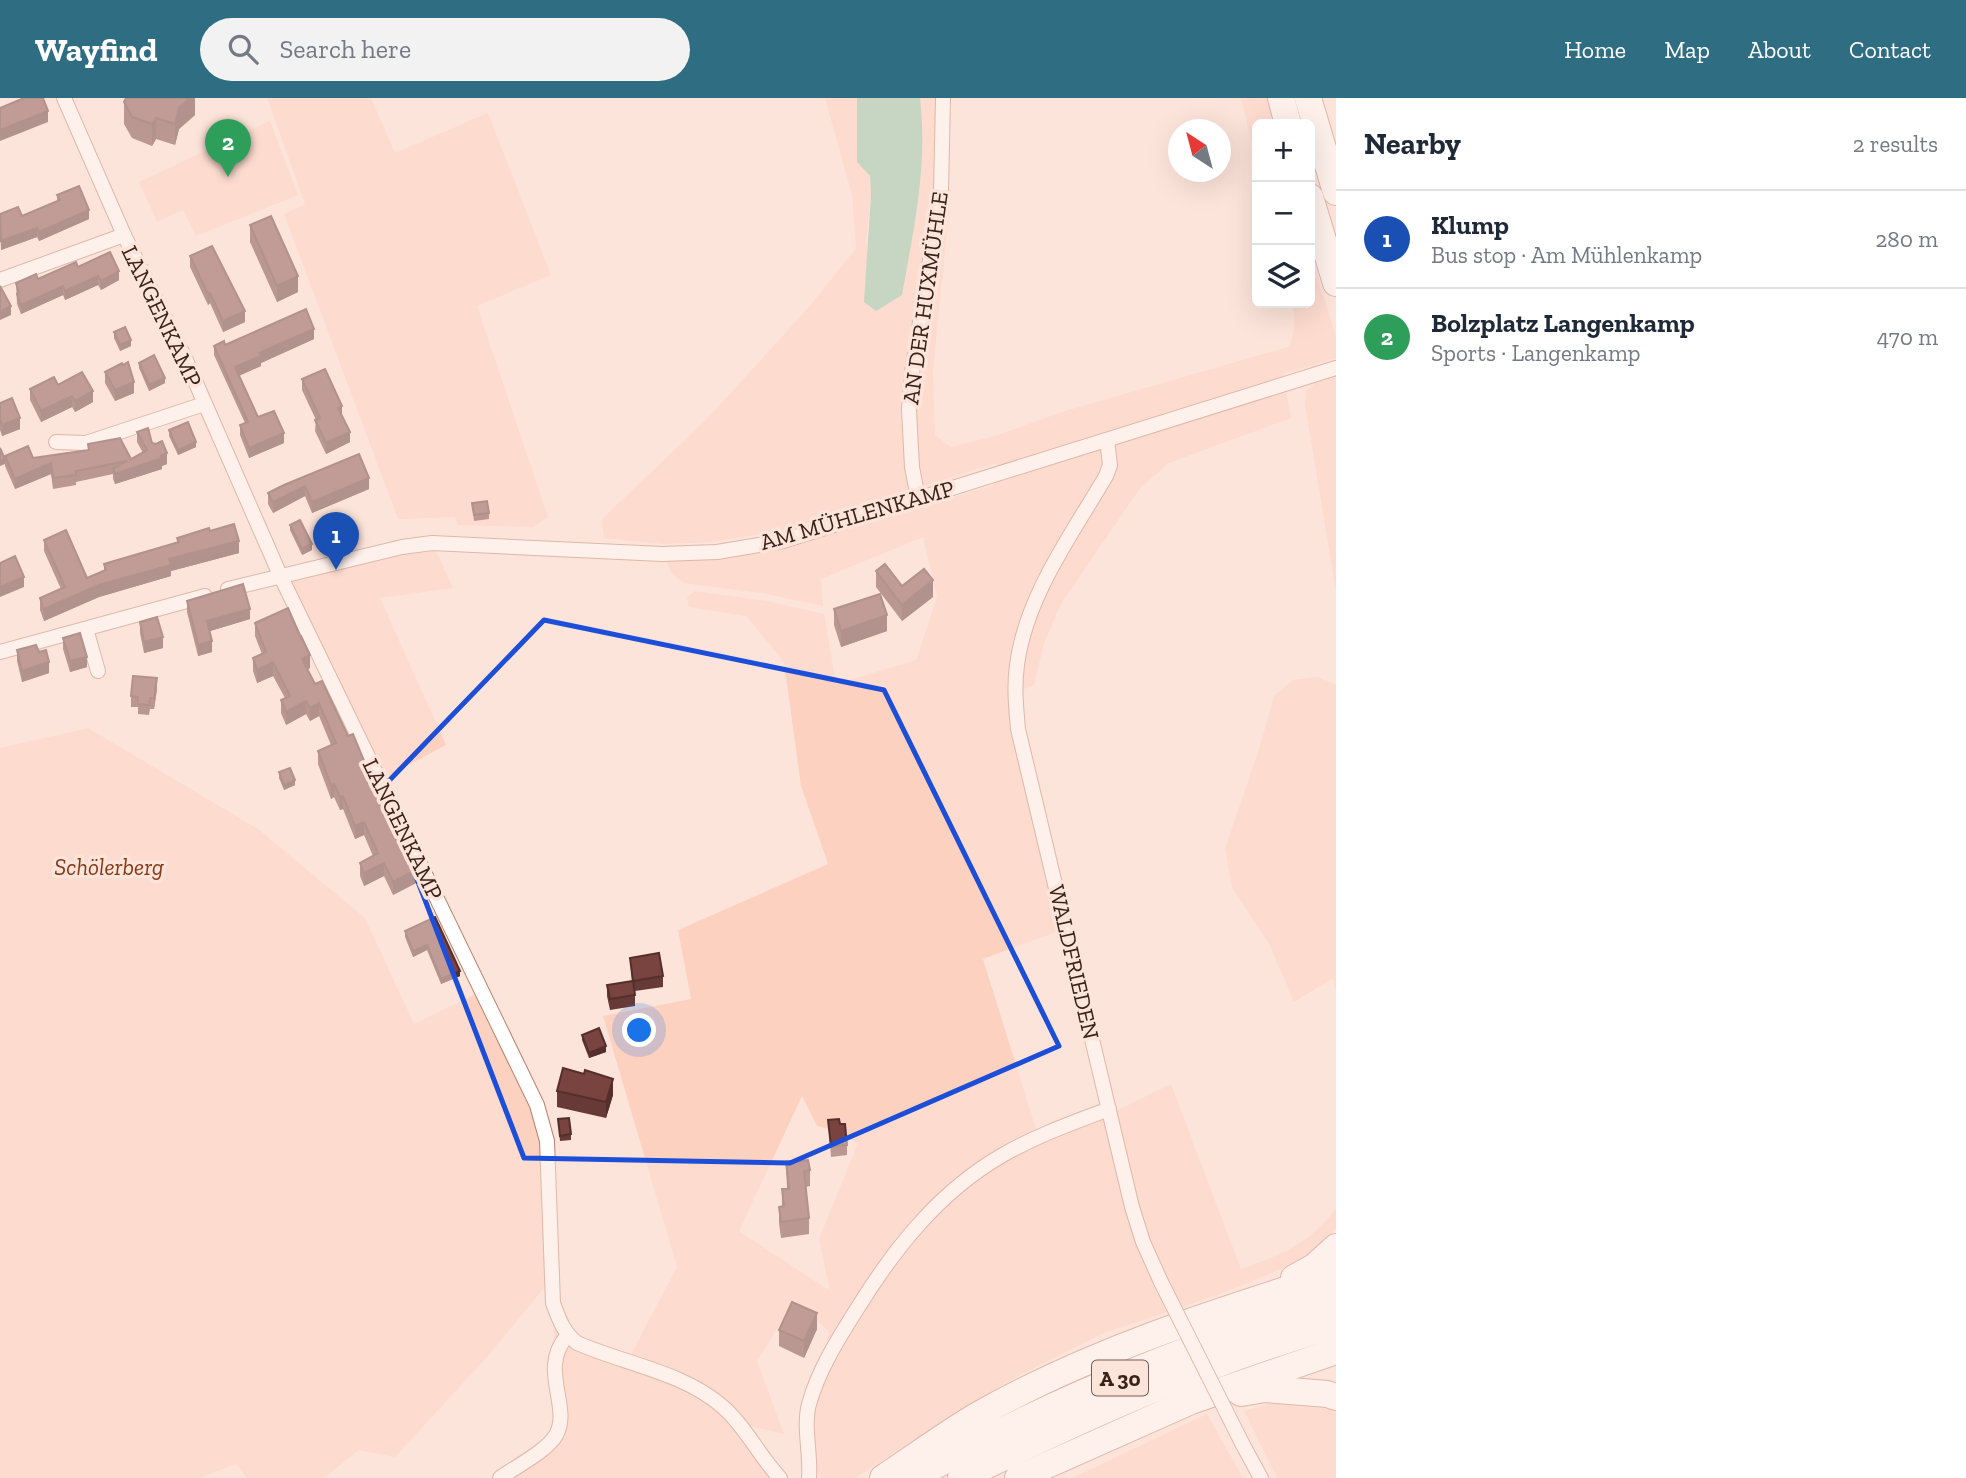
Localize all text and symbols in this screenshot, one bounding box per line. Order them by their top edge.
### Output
search box [200,18,690,81]
text: Wayfind [35,30,158,69]
icon: search [224,30,262,68]
text: Search here [280,33,411,65]
text: Home [1564,35,1626,64]
text: Map [1664,35,1710,64]
text: About [1748,35,1811,64]
text: Contact [1849,35,1931,64]
pin: 2 [205,119,251,177]
north arrow [1168,119,1231,182]
map controls [1252,119,1315,308]
button: + [1252,119,1315,182]
text: Nearby [1364,126,1461,162]
text: 2 results [1853,130,1938,158]
button: − [1252,182,1315,245]
street label: AN DER HUXMÜHLE [896,190,954,406]
text: Klump [1431,209,1509,241]
text: 1 [1382,225,1392,253]
text: 280 m [1875,225,1938,253]
street label: LANGENKAMP [116,241,208,391]
text: Bus stop · Am Mühlenkamp [1431,241,1702,269]
button: layers [1252,245,1315,308]
text: Bolzplatz Langenkamp [1431,307,1695,339]
text: 2 [1381,323,1393,351]
text: 470 m [1877,323,1938,351]
text: Sports · Langenkamp [1431,339,1640,367]
street label: AM MÜHLENKAMP [757,474,957,556]
pin: 1 [313,512,359,570]
street label: LANGENKAMP [357,754,449,904]
park label: Schölerberg [54,853,164,881]
street label: WALDFRIEDEN [1043,882,1105,1042]
your location [622,1013,656,1047]
road number: A 30 [1092,1360,1148,1396]

